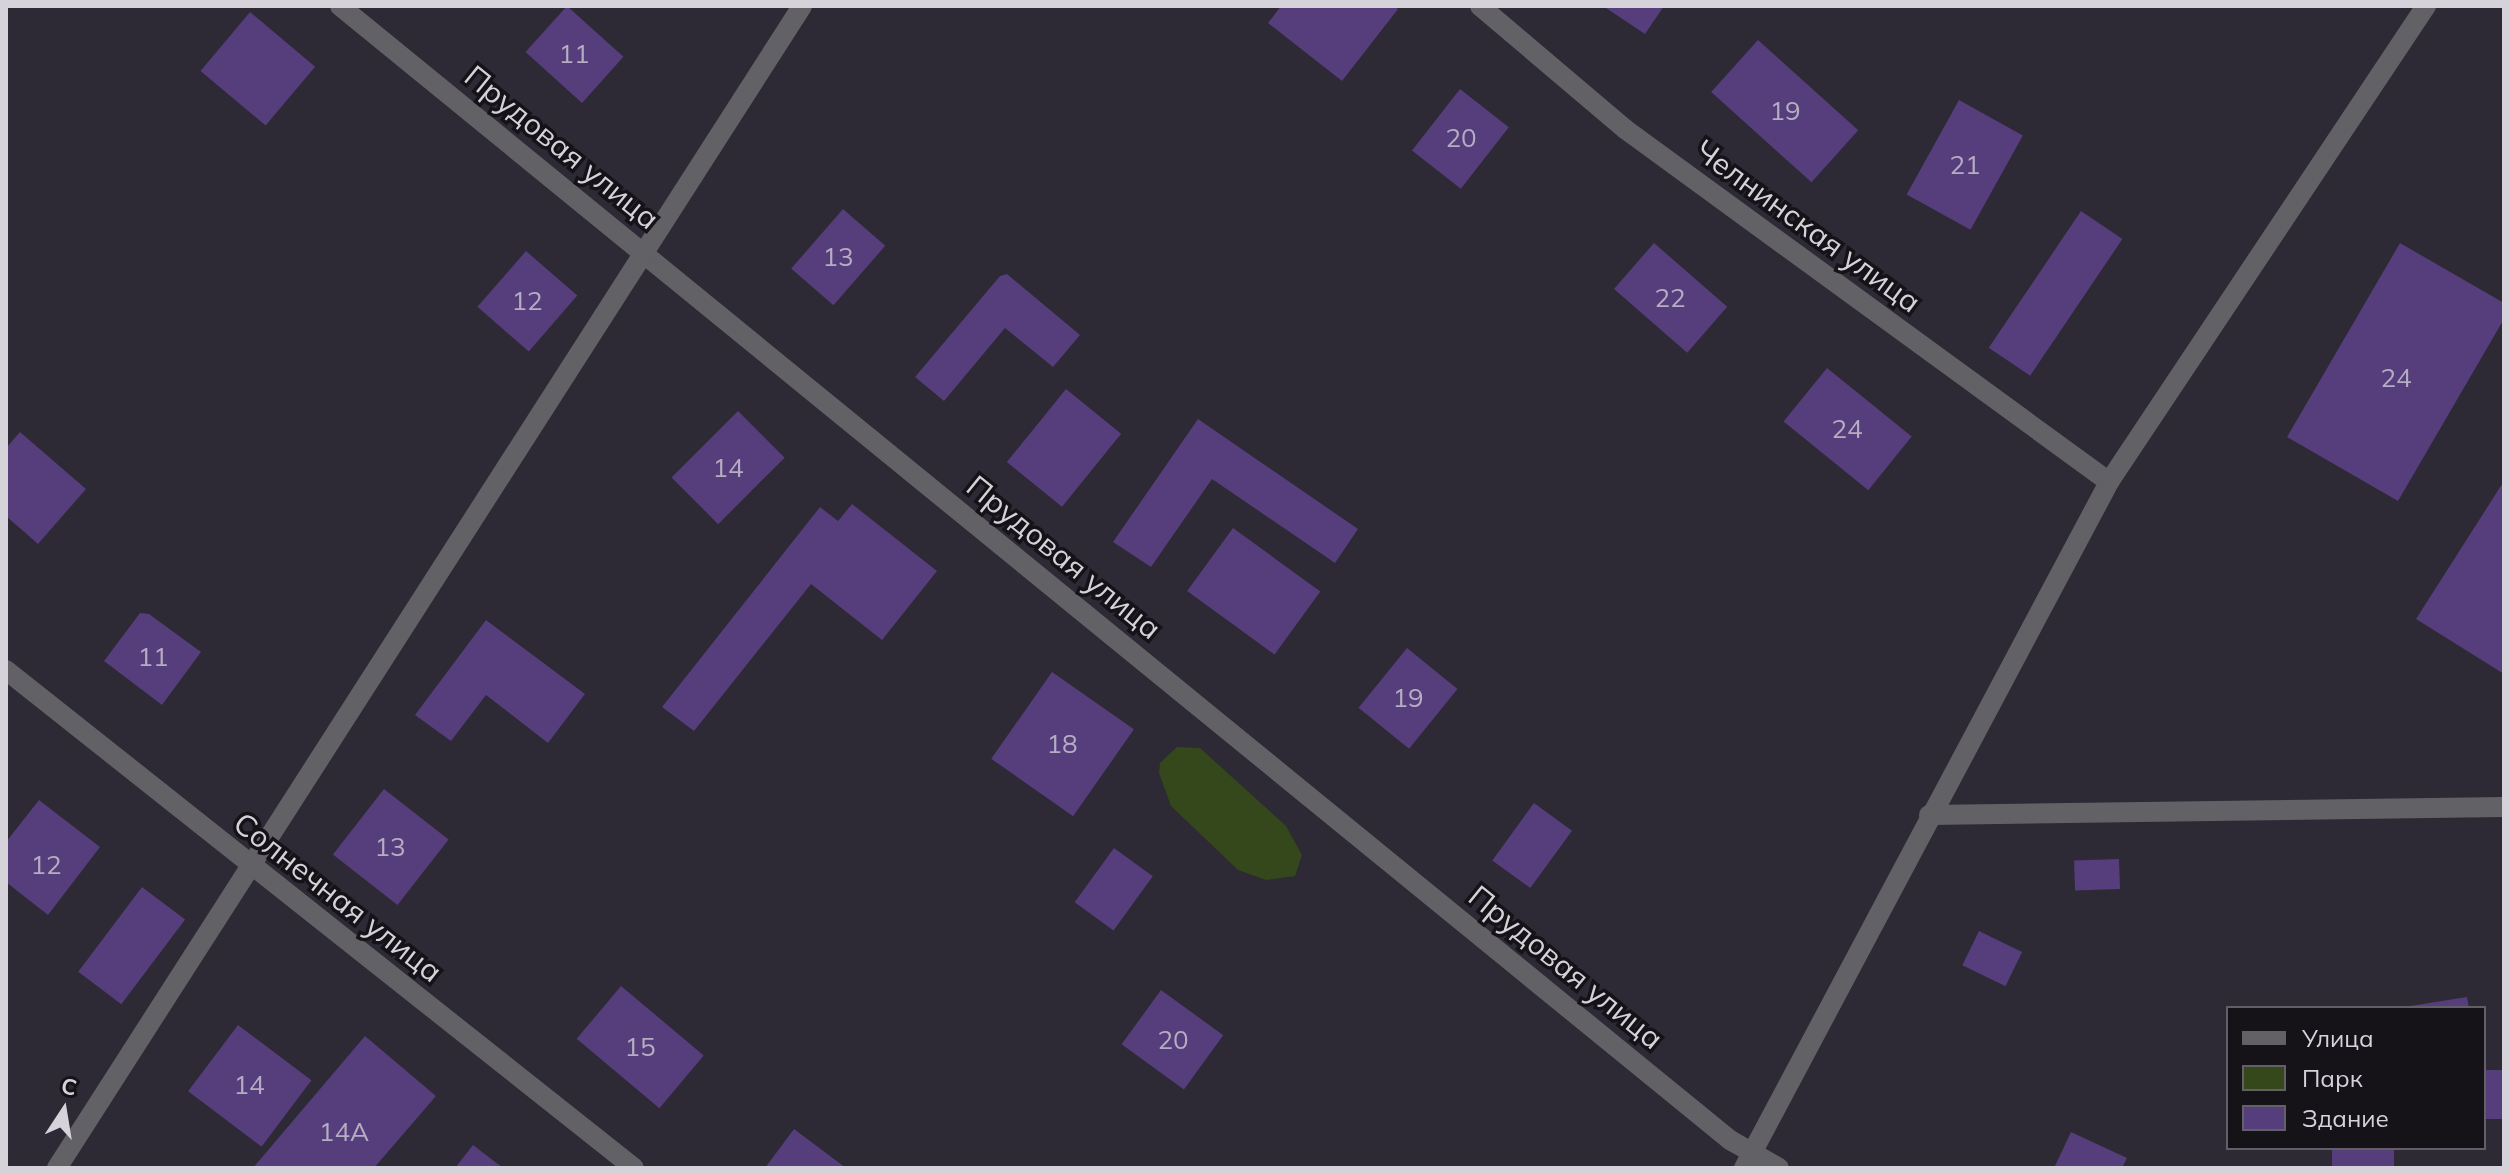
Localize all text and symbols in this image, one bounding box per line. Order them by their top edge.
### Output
house number: 11 [558,38,590,70]
street label: Прудовая улица [458,58,666,236]
house number: 19 [1769,95,1801,127]
house number: 20 [1445,122,1477,154]
street label: Челнинская улица [1688,132,1928,320]
house number: 21 [1949,149,1981,181]
house number: 13 [822,241,854,273]
house number: 22 [1654,282,1686,314]
house number: 12 [511,285,543,317]
house number: 24 [2380,362,2412,394]
house number: 24 [1831,413,1863,445]
house number: 14 [712,452,744,484]
street label: Прудовая улица [960,468,1168,646]
house number: 11 [137,641,169,673]
house number: 19 [1392,682,1424,714]
house number: 18 [1046,728,1078,760]
street label: Солнечная улица [227,805,449,989]
house number: 13 [374,831,406,863]
house number: 12 [30,849,62,881]
street label: Прудовая улица [1462,878,1670,1056]
legend [2226,1006,2486,1150]
text: Улица [2302,1023,2374,1053]
house number: 20 [1157,1024,1189,1056]
house number: 15 [624,1031,656,1063]
text: Парк [2302,1063,2363,1093]
house number: 14 [233,1069,265,1101]
north arrow [24,1070,104,1150]
text: С [59,1071,79,1102]
text: Здание [2302,1103,2389,1133]
house number: 14А [319,1116,369,1148]

